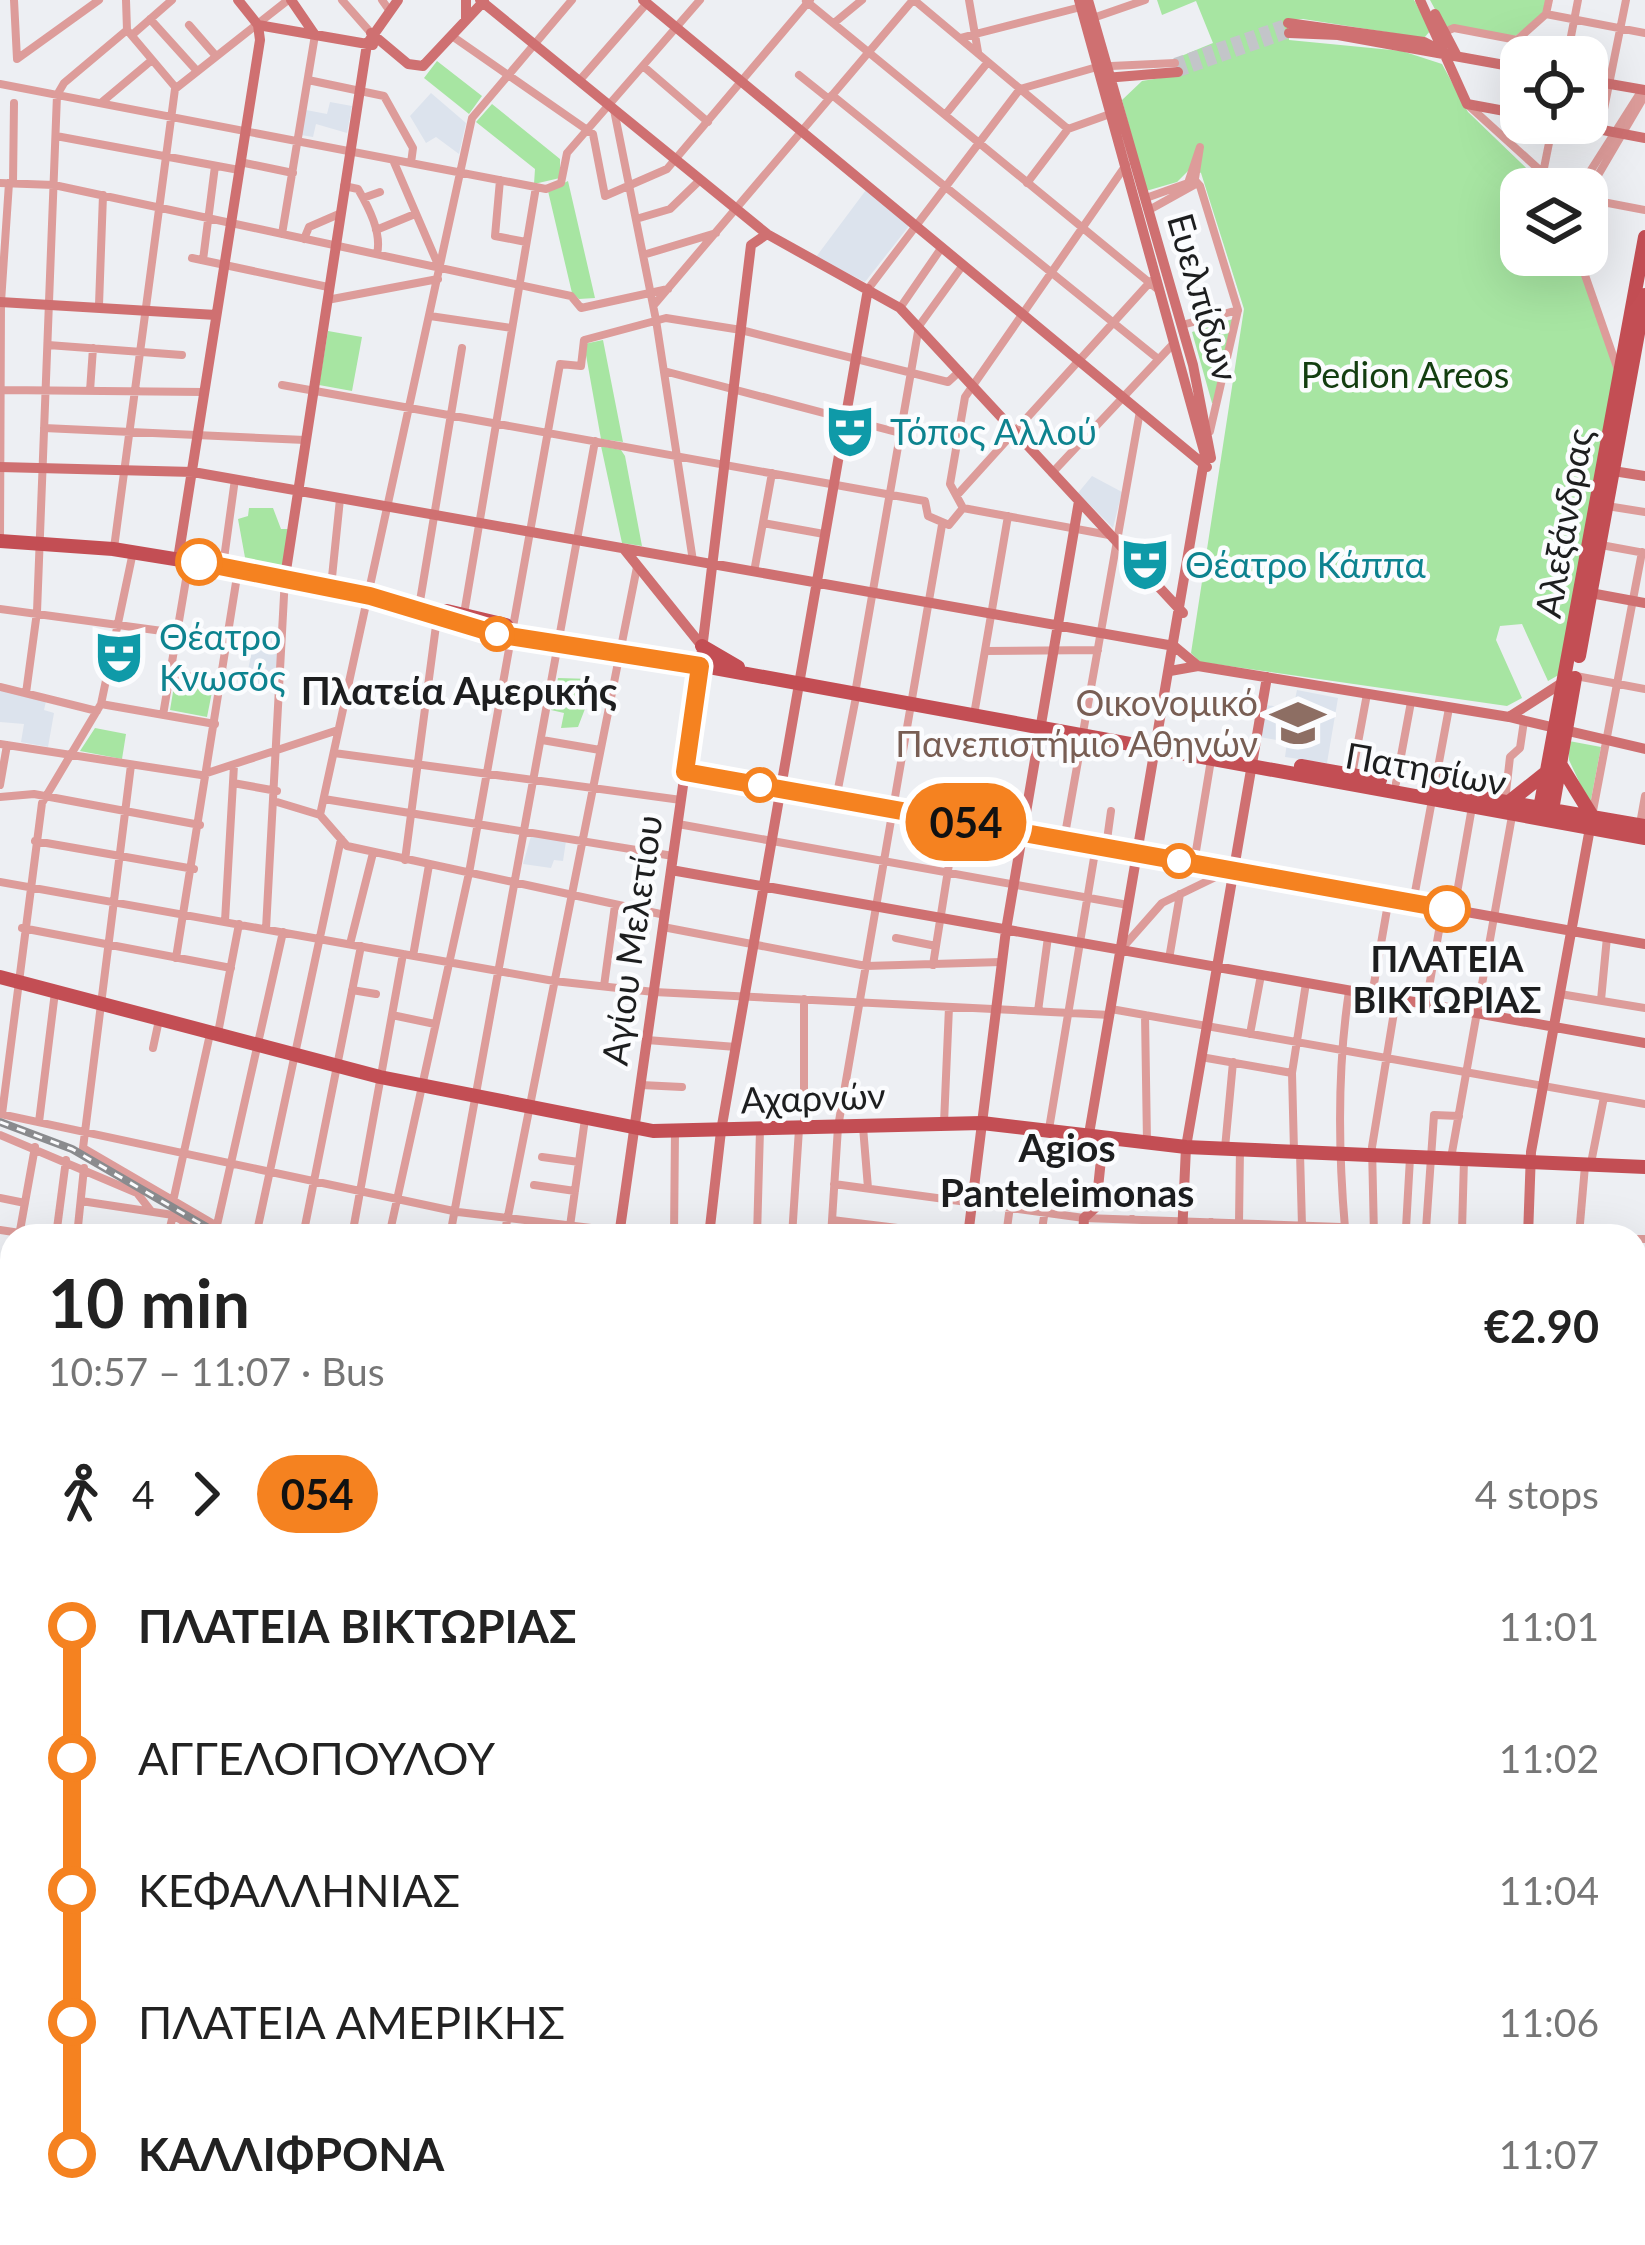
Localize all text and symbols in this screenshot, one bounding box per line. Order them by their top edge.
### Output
map controls [1500,36,1608,276]
button: locate [1500,36,1608,144]
button: layers [1500,168,1608,276]
street label: Ευελπίδων [1159,208,1249,386]
park label: Pedion Areos [1301,352,1509,396]
theatre icon: Τόπος Αλλού [821,402,879,460]
place label: Τόπος Αλλού [890,409,1097,453]
street label: Αλεξάνδρας [1525,425,1601,621]
theatre icon: Θέατρο Κάππα [1116,535,1174,593]
unlabelled marker [177,540,221,584]
place label: Θέατρο Κάππα [1185,542,1427,586]
place label: Θέατρο Κνωσός [159,614,286,699]
unlabelled marker [481,618,513,650]
theatre icon: Θέατρο Κνωσός [90,628,148,686]
district label: Πλατεία Αμερικής [301,667,617,713]
place label: Οικονομικό Πανεπιστήμιο Αθηνών [895,680,1258,765]
school or university icon: Οικονομικό Πανεπιστήμιο Αθηνών [1269,694,1327,752]
street label: Πατησίων [1342,732,1510,804]
unlabelled marker [744,769,776,801]
line badge: 054 [897,783,1035,861]
text: 054 [929,797,1003,847]
street label: Αγίου Μελετίου [592,812,670,1068]
unlabelled marker [1163,845,1195,877]
marker: ΠΛΑΤΕΙΑ ΒΙΚΤΩΡΙΑΣ [1425,887,1469,931]
place label: ΠΛΑΤΕΙΑ ΒΙΚΤΩΡΙΑΣ [1352,936,1542,1021]
street label: Αχαρνών [740,1072,886,1122]
district label: Agios Panteleimonas [940,1124,1194,1215]
text: 10 min [48,1263,250,1342]
text: €2.90 [1484,1299,1599,1353]
text: 10:57 – 11:07 · Bus [48,1348,385,1394]
icon: walk [48,1461,114,1527]
icon: forward [173,1461,239,1527]
text: 054 [281,1469,354,1519]
text: 4 [132,1471,155,1517]
text: 4 stops [1475,1471,1599,1517]
text: ΠΛΑΤΕΙΑ ΒΙΚΤΩΡΙΑΣ [138,1599,577,1653]
text: 11:01 [1499,1603,1599,1649]
text: ΑΓΓΕΛΟΠΟΥΛΟΥ [138,1731,495,1785]
text: 11:02 [1499,1735,1599,1781]
text: ΚΕΦΑΛΛΗΝΙΑΣ [138,1863,460,1917]
text: 11:04 [1499,1867,1599,1913]
text: ΠΛΑΤΕΙΑ ΑΜΕΡΙΚΗΣ [138,1995,565,2049]
text: 11:06 [1499,1999,1599,2045]
text: ΚΑΛΛΙΦΡΟΝΑ [138,2127,444,2181]
text: 11:07 [1499,2131,1599,2177]

